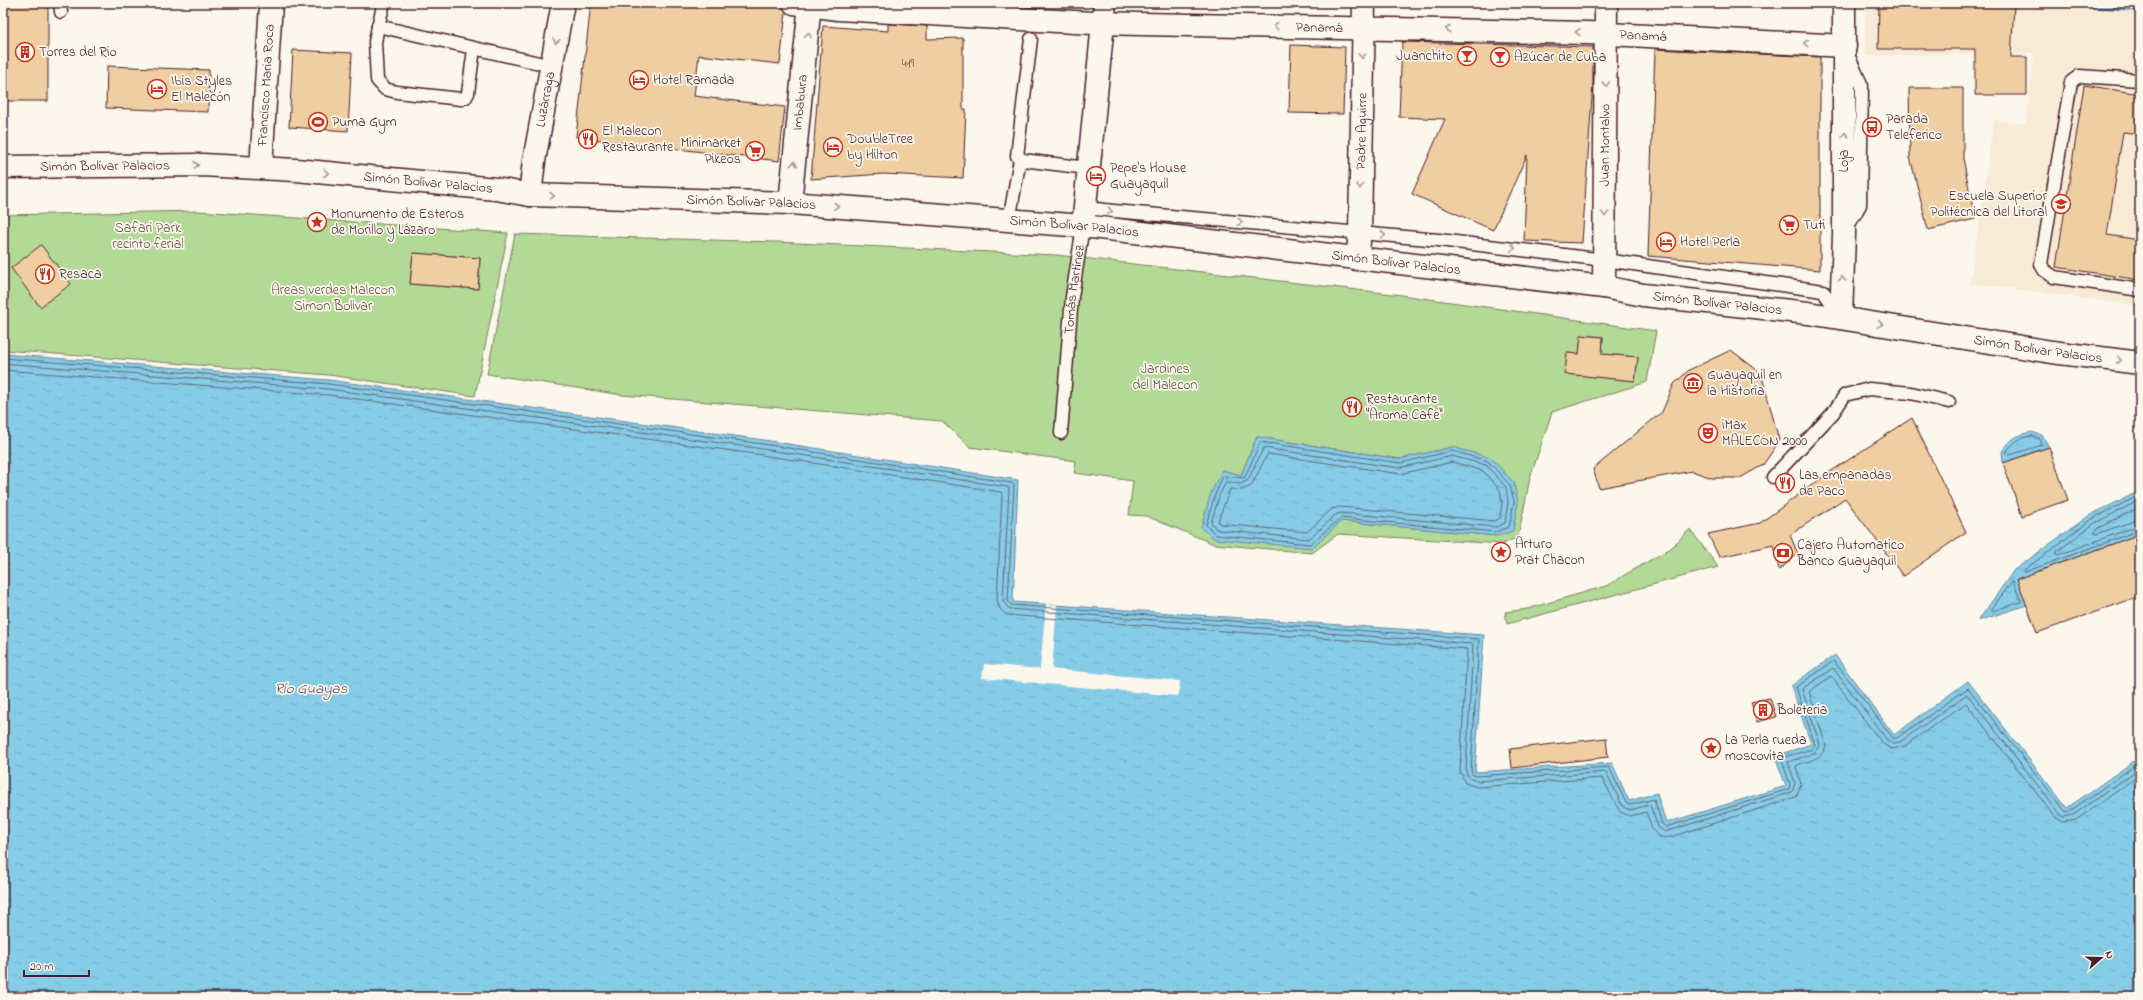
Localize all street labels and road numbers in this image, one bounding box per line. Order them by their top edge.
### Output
street label: Panamá [1295,17,1343,39]
street label: Francisco Maria Roca [252,23,280,148]
street label: Panamá [1619,24,1667,47]
street label: Luzárraga [530,70,561,129]
street label: Imbabura [787,73,813,132]
street label: Padre Aguirre [1351,92,1373,170]
street label: Juan Montalvo [1594,104,1616,186]
street label: Loja [1834,150,1855,172]
street label: Simón Bolívar Palacios [40,155,170,177]
street label: Simón Bolívar Palacios [363,166,494,199]
street label: Simón Bolívar Palacios [686,189,817,216]
street label: Simón Bolívar Palacios [1009,210,1140,243]
street label: Tomás Martínez [1059,243,1090,335]
street label: Simón Bolívar Palacios [1330,245,1462,281]
street label: Simón Bolívar Palacios [1652,286,1783,321]
street label: Simón Bolívar Palacios [1972,329,2104,369]

